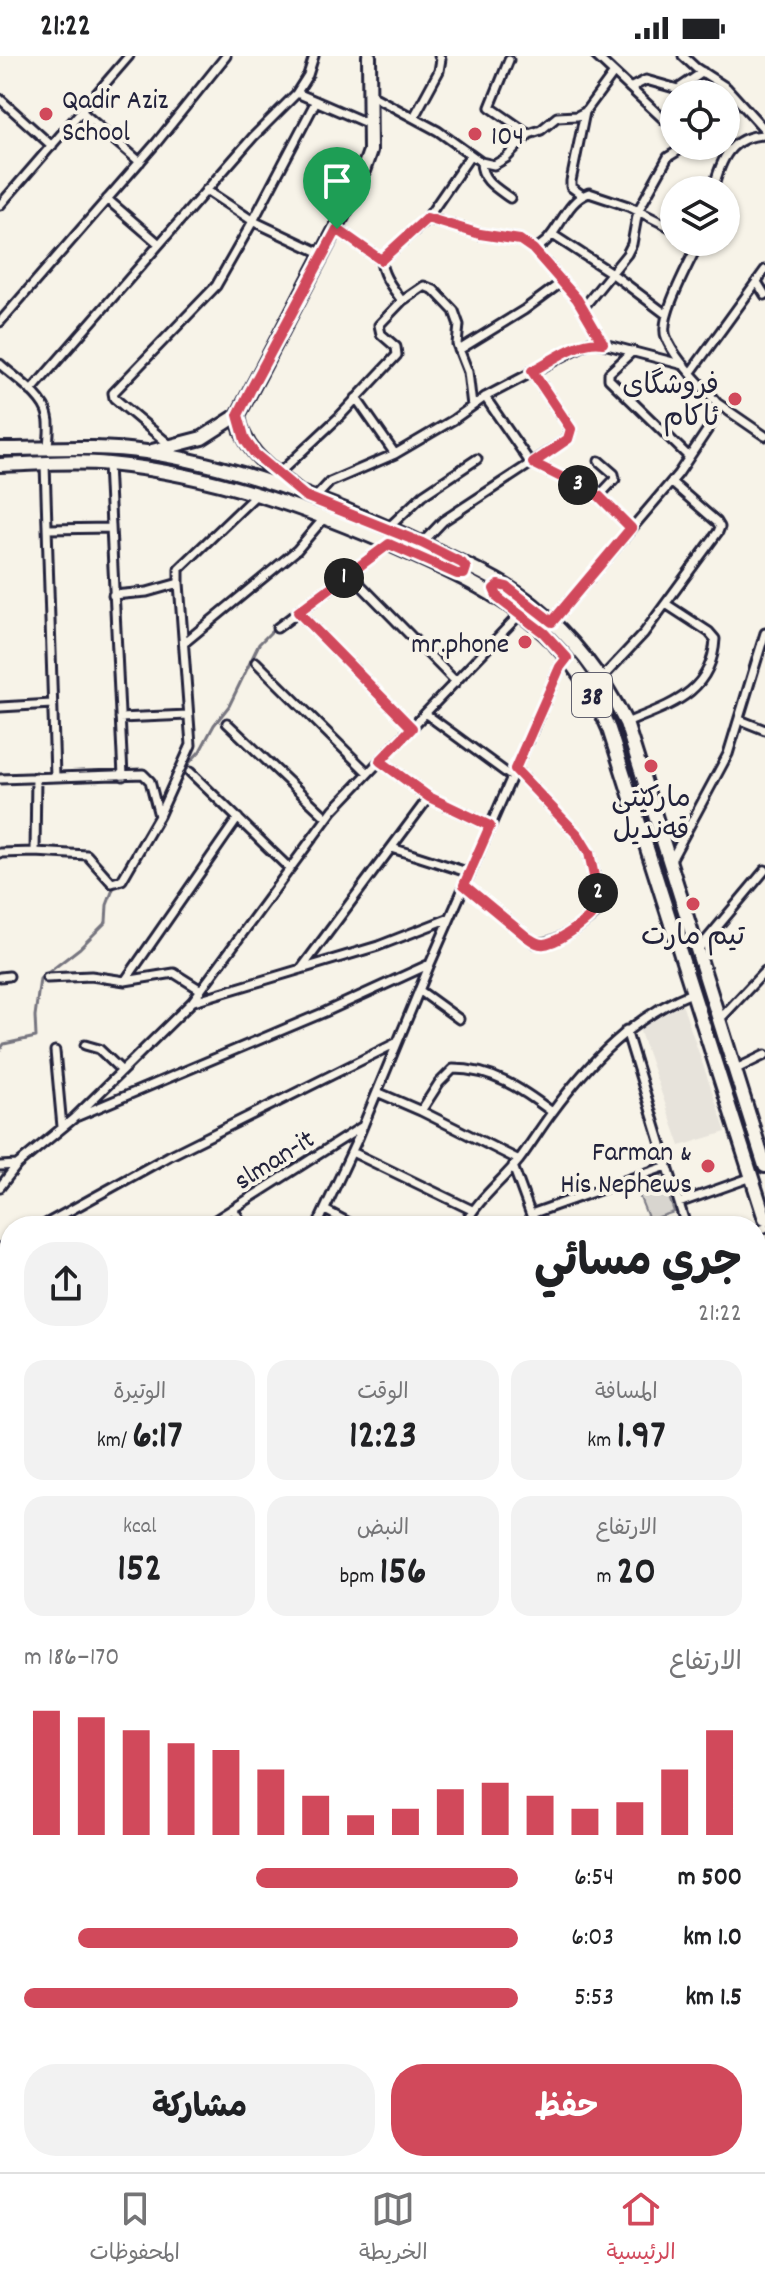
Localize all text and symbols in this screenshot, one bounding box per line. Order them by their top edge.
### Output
text: 21:22 [40,7,91,50]
map controls [660,80,740,256]
button: locate [660,80,740,160]
place label: Qadir Aziz School [62,83,169,155]
marker: Qadir Aziz School [37,105,55,123]
place label: 104 [491,119,524,159]
marker: 104 [466,125,484,143]
pin [303,147,371,229]
icon: arrive [315,159,359,203]
button: layers [660,176,740,256]
place label: فروشگای ئاکام [622,367,719,440]
marker: فروشگای ئاکام [726,390,744,408]
pin: 3 [558,465,598,505]
text: 3 [573,469,583,500]
pin: 1 [324,558,364,598]
text: 1 [342,562,346,593]
place label: mr.phone [411,627,509,667]
marker: mr.phone [516,633,534,651]
road number: 38 [572,673,612,717]
marker: مارکێتی قەندیل [642,757,660,775]
place label: مارکێتی قەندیل [611,781,691,853]
pin: 2 [578,873,618,913]
text: 2 [593,877,603,908]
marker: تيم مارت [684,895,702,913]
place label: تيم مارت [641,919,746,959]
street label: slman-it [227,1122,324,1203]
place label: Farman & His Nephews [560,1135,692,1207]
marker: Farman & His Nephews [699,1157,717,1175]
text: جري مسائي [534,1234,742,1297]
button: share [24,1242,108,1326]
text: 21:22 [698,1296,742,1333]
text: الوتيرة [113,1378,166,1409]
text: الوقت [357,1378,409,1409]
text: المسافة [595,1378,658,1409]
text: 6:17 [132,1410,183,1467]
text: 12:23 [349,1410,417,1467]
text: 1.97 [616,1410,665,1467]
text: /km [97,1426,132,1457]
text: km [587,1426,616,1457]
text: kcal [123,1512,156,1543]
text: النبض [357,1514,409,1545]
text: الارتفاع [595,1514,657,1545]
text: 152 [117,1543,162,1600]
text: 156 [379,1546,426,1603]
text: 20 [617,1546,656,1603]
text: bpm [340,1562,379,1593]
text: m [597,1562,617,1593]
text: 170–186 m [24,1640,119,1677]
text: الارتفاع [669,1645,742,1682]
text: 6:54 [574,1860,614,1897]
text: 500 m [678,1860,742,1897]
text: 6:03 [571,1920,614,1957]
text: 1.0 km [683,1920,742,1957]
text: 5:53 [574,1980,614,2017]
text: 1.5 km [685,1980,742,2017]
button: مشاركة [24,2064,375,2156]
button: حفظ [391,2064,742,2156]
tab: المحفوظات [89,2187,180,2271]
tab: الخريطة [359,2187,428,2271]
tab: الرئيسية [606,2187,676,2271]

